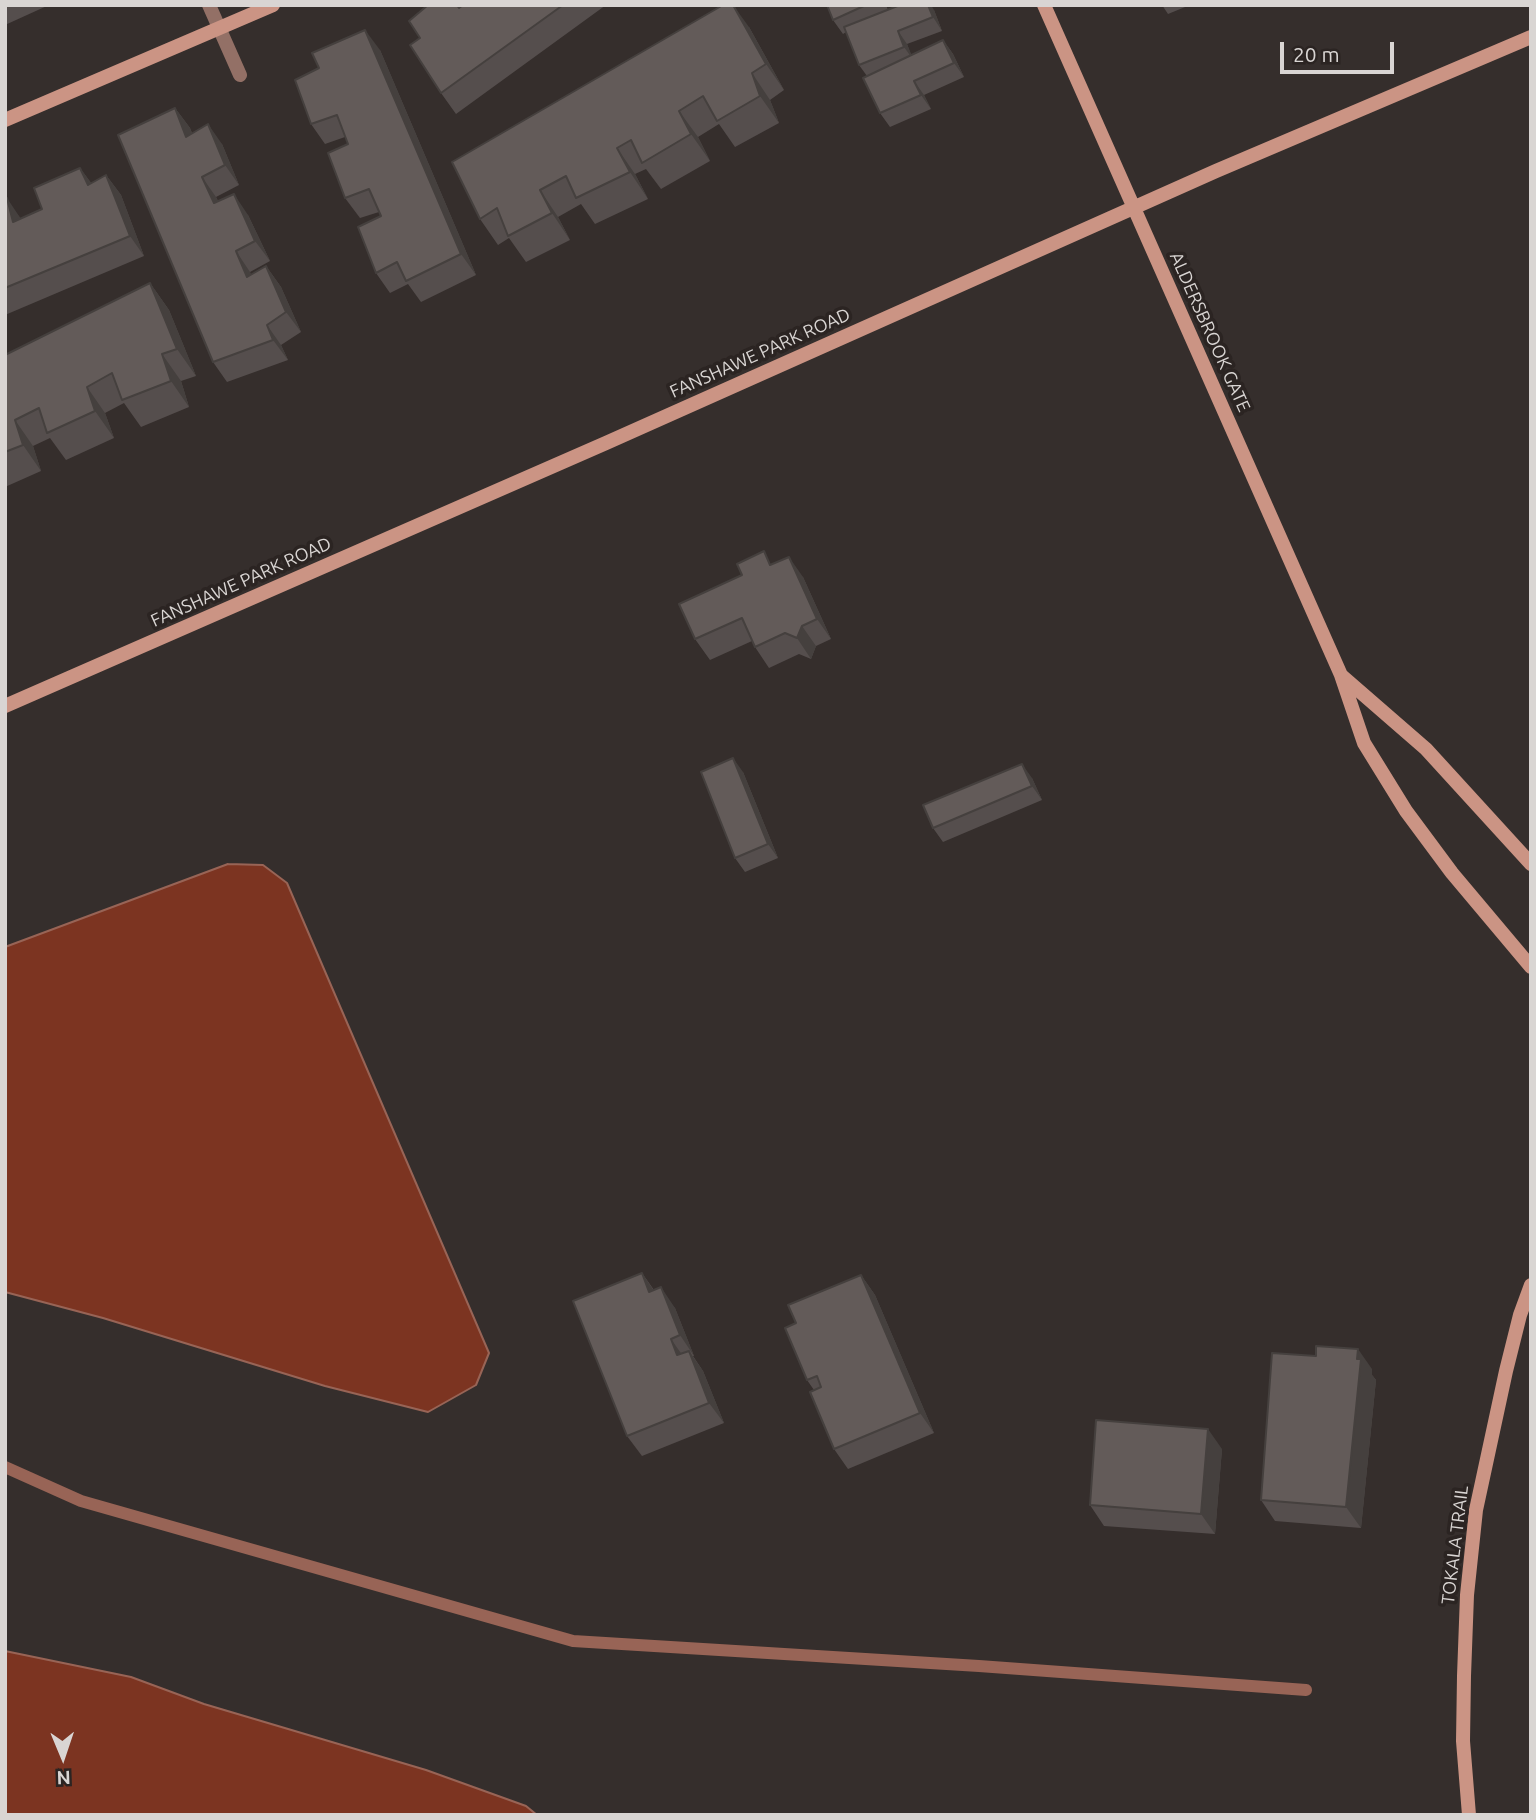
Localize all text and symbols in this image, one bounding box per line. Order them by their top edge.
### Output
scale bar [1284,28,1398,72]
text: 20 m [1293,42,1340,66]
street label: ALDERSBROOK GATE [1165,249,1255,415]
street label: FANSHAWE PARK ROAD [666,303,854,403]
street label: FANSHAWE PARK ROAD [147,532,335,632]
street label: TOKALA TRAIL [1437,1484,1473,1606]
north arrow [28,1722,98,1792]
text: N [56,1767,71,1789]

